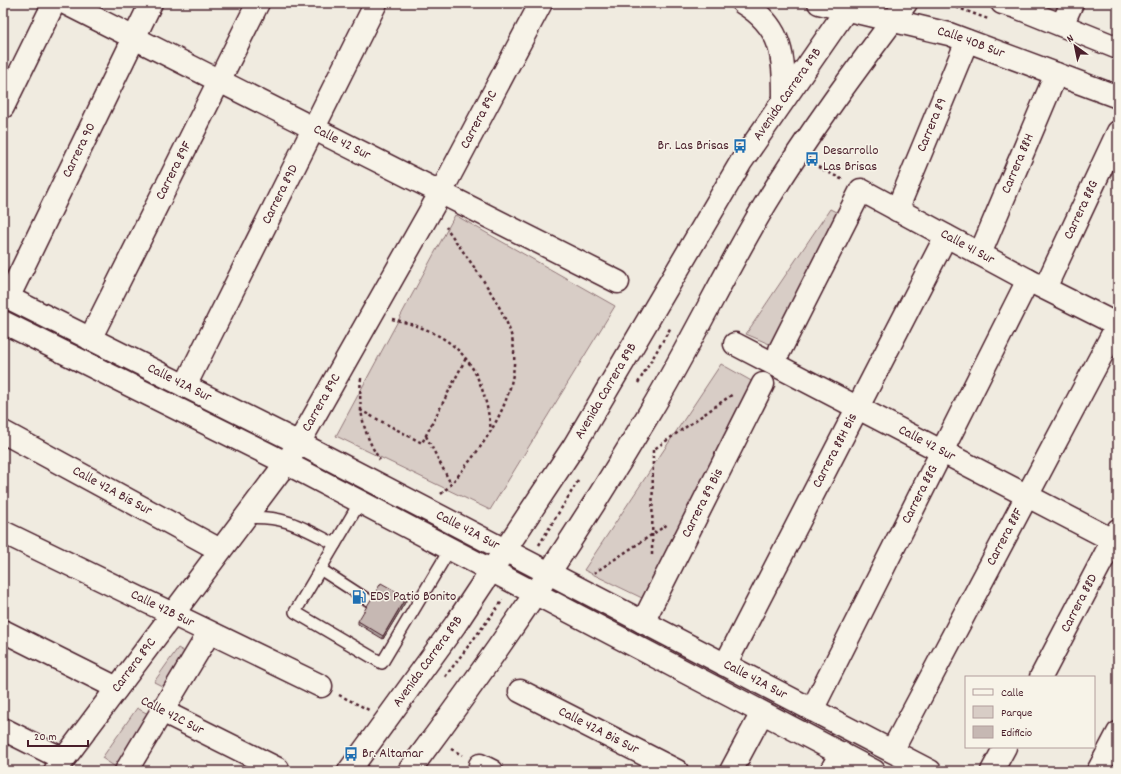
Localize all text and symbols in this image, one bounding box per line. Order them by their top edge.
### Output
street label: Calle 40B Sur [935,22,1008,64]
north arrow [1055,26,1095,66]
text: N [1064,31,1078,47]
street label: Avenida Carrera 89B [749,44,827,145]
street label: Carrera 89C [455,87,503,153]
street label: Carrera 89 [912,95,952,155]
street label: Carrera 90 [58,119,101,181]
street label: Calle 42 Sur [310,120,375,166]
street label: Carrera 88H [997,131,1040,197]
place label: Br. Las Brisas [658,136,729,156]
street label: Carrera 89F [151,137,198,204]
bus stop icon: Br. Las Brisas [732,138,748,154]
place label: Desarrollo Las Brisas [823,141,878,177]
bus stop icon: Desarrollo Las Brisas [804,151,820,167]
street label: Carrera 89D [257,161,304,228]
street label: Carrera 88G [1059,177,1104,243]
street label: Calle 41 Sur [936,224,999,270]
street label: Avenida Carrera 89B [570,339,643,443]
street label: Calle 42A Sur [144,359,216,408]
street label: Carrera 89C [297,370,346,436]
street label: Carrera 88H Bis [808,410,863,492]
street label: Calle 42 Sur [894,420,960,467]
street label: Calle 42A Bis Sur [68,461,156,521]
street label: Carrera 88G [897,462,943,527]
street label: Carrera 89 Bis [677,465,729,541]
street label: Carrera 88F [982,504,1029,569]
street label: Calle 42A Sur [432,506,504,556]
street label: Carrera 88D [1056,571,1103,636]
street label: Calle 42B Sur [127,585,198,633]
place label: EDS Patio Bonito [370,587,456,607]
fuel station icon: EDS Patio Bonito [351,589,367,605]
street label: Avenida Carrera 89B [388,612,469,712]
street label: Carrera 89C [107,634,161,697]
street label: Calle 42A Sur [720,655,791,705]
legend [965,676,1095,748]
text: Calle [1001,685,1024,702]
street label: Calle 42C Sur [137,691,208,741]
street label: Calle 42A Bis Sur [555,702,643,760]
text: Parque [1001,705,1032,722]
scale bar [28,722,88,748]
text: Edificio [1001,725,1032,742]
text: 20 m [34,729,57,746]
place label: Br. Altamar [362,744,424,764]
bus stop icon: Br. Altamar [343,746,359,762]

